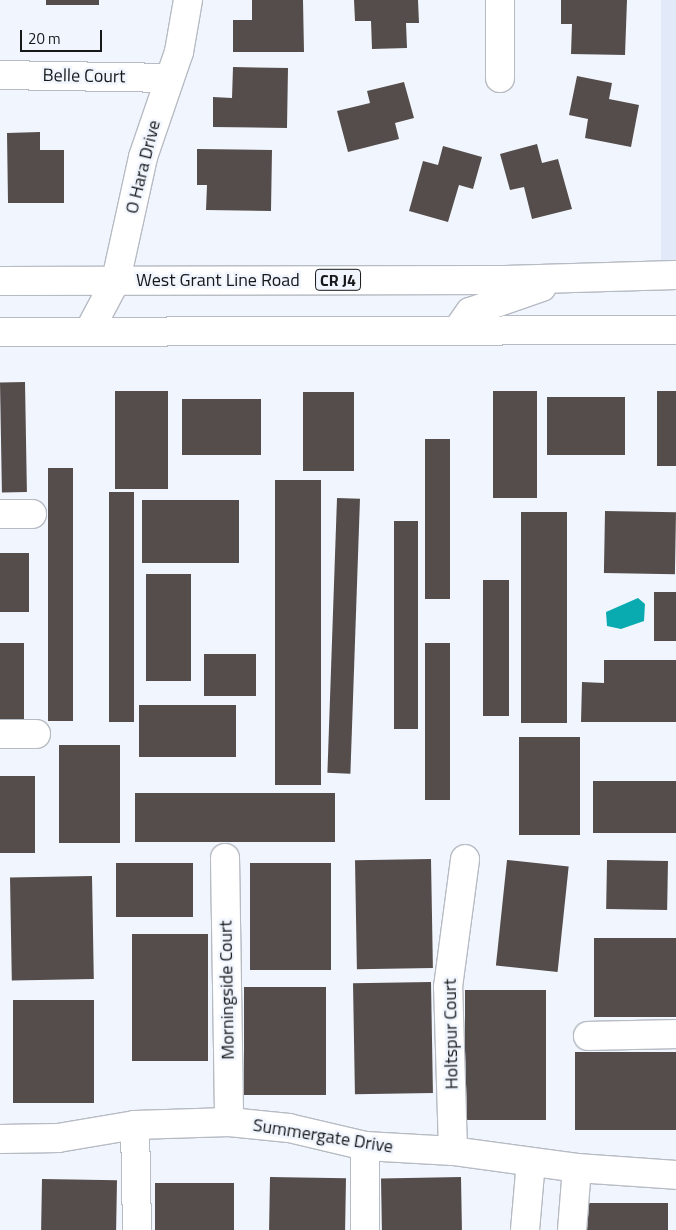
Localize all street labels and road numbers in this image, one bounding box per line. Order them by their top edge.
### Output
street label: Belle Court [42,64,126,88]
street label: O Hara Drive [121,118,165,216]
road number: CR J4 [314,266,362,294]
street label: West Grant Line Road [136,269,300,291]
street label: Morningside Court [215,920,239,1060]
street label: Holtspur Court [439,978,463,1090]
street label: Summergate Drive [251,1114,395,1158]

